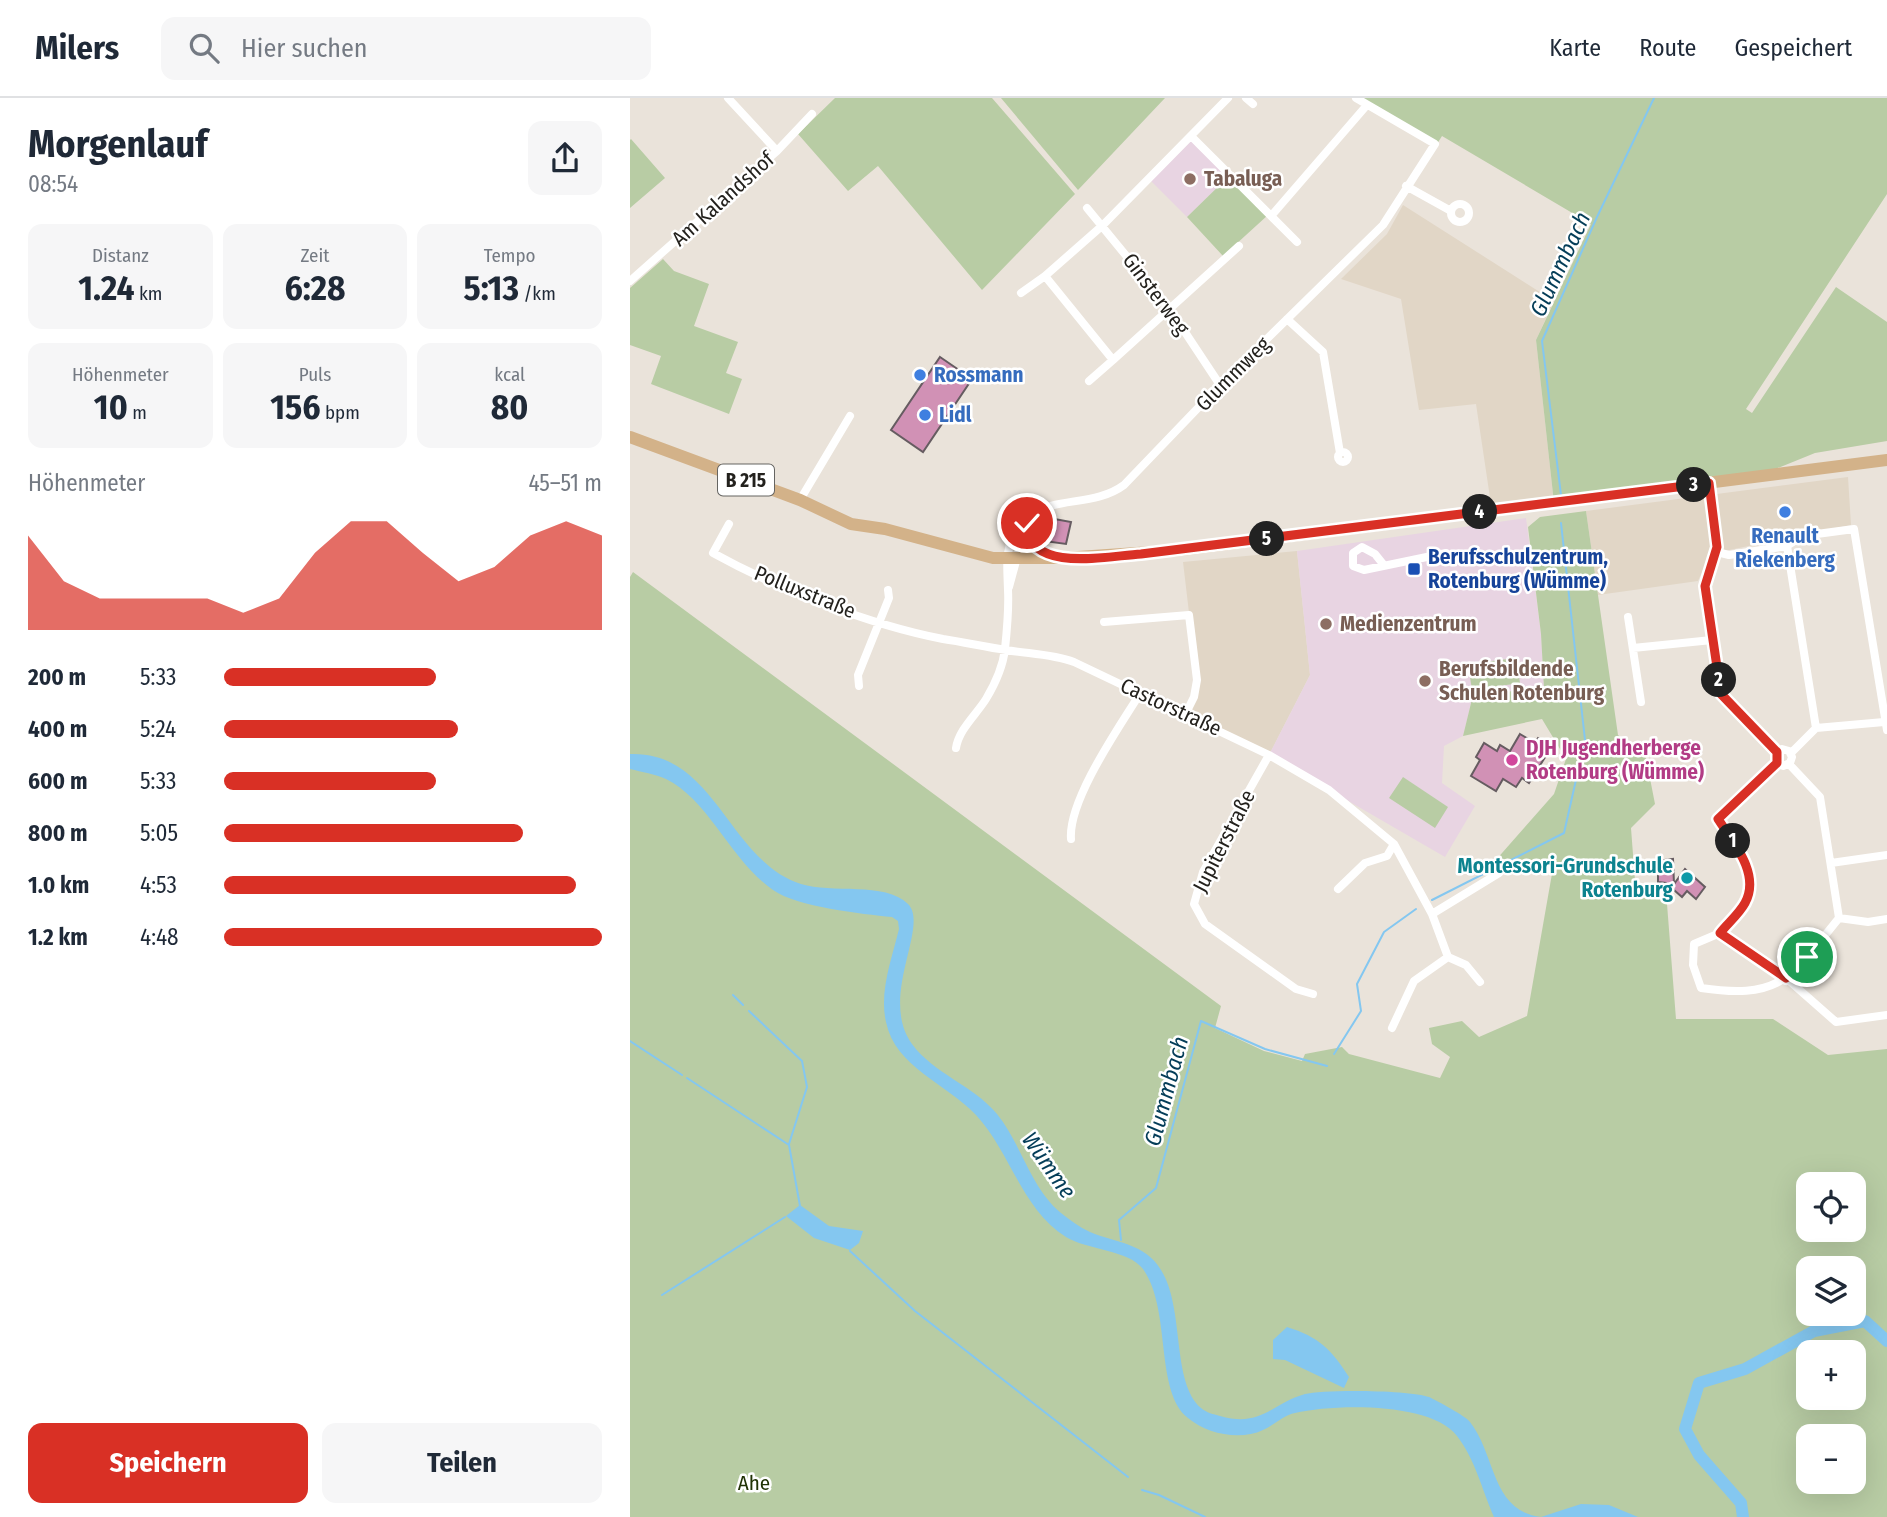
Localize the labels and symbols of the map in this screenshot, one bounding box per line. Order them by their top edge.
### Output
street label: Am Kalandshof [666,145,781,252]
place label: Tabaluga [1204,166,1282,192]
marker: Tabaluga [1182,171,1198,187]
water label: Glummbach [1524,207,1596,321]
street label: Ginsterweg [1117,248,1195,340]
street label: Glummweg [1190,331,1276,417]
place label: Rossmann [934,362,1023,388]
marker: Rossmann [912,367,928,383]
place label: Lidl [939,402,972,428]
marker: Lidl [917,407,933,423]
road number: B 215 [718,464,774,496]
pin: 3 [1676,468,1712,502]
pin [997,493,1057,553]
pin: 4 [1462,494,1498,530]
marker: Renault Riekenberg [1777,504,1793,520]
pin: 5 [1250,522,1284,556]
place label: Renault Riekenberg [1735,523,1836,573]
place label: Berufsschulzentrum, Rotenburg (Wümme) [1428,544,1608,594]
street label: Polluxstraße [751,560,859,624]
marker: Berufsschulzentrum, Rotenburg (Wümme) [1406,561,1422,577]
place label: Medienzentrum [1340,611,1477,637]
marker: Medienzentrum [1318,616,1334,632]
place label: Berufsbildende Schulen Rotenburg [1439,656,1605,706]
pin: 2 [1702,662,1736,698]
street label: Castorstraße [1116,672,1226,742]
marker: Berufsbildende Schulen Rotenburg [1417,673,1433,689]
place label: DJH Jugendherberge Rotenburg (Wümme) [1526,735,1704,785]
marker: DJH Jugendherberge Rotenburg (Wümme) [1504,752,1520,768]
street label: Jupiterstraße [1187,785,1261,897]
pin: 1 [1716,824,1750,858]
place label: Montessori-Grundschule Rotenburg [1458,853,1674,903]
marker: Montessori-Grundschule Rotenburg [1679,870,1695,886]
pin [1777,927,1837,987]
water label: Glummbach [1138,1033,1194,1149]
water label: Wümme [1016,1126,1082,1204]
park label: Ahe [738,1470,770,1496]

